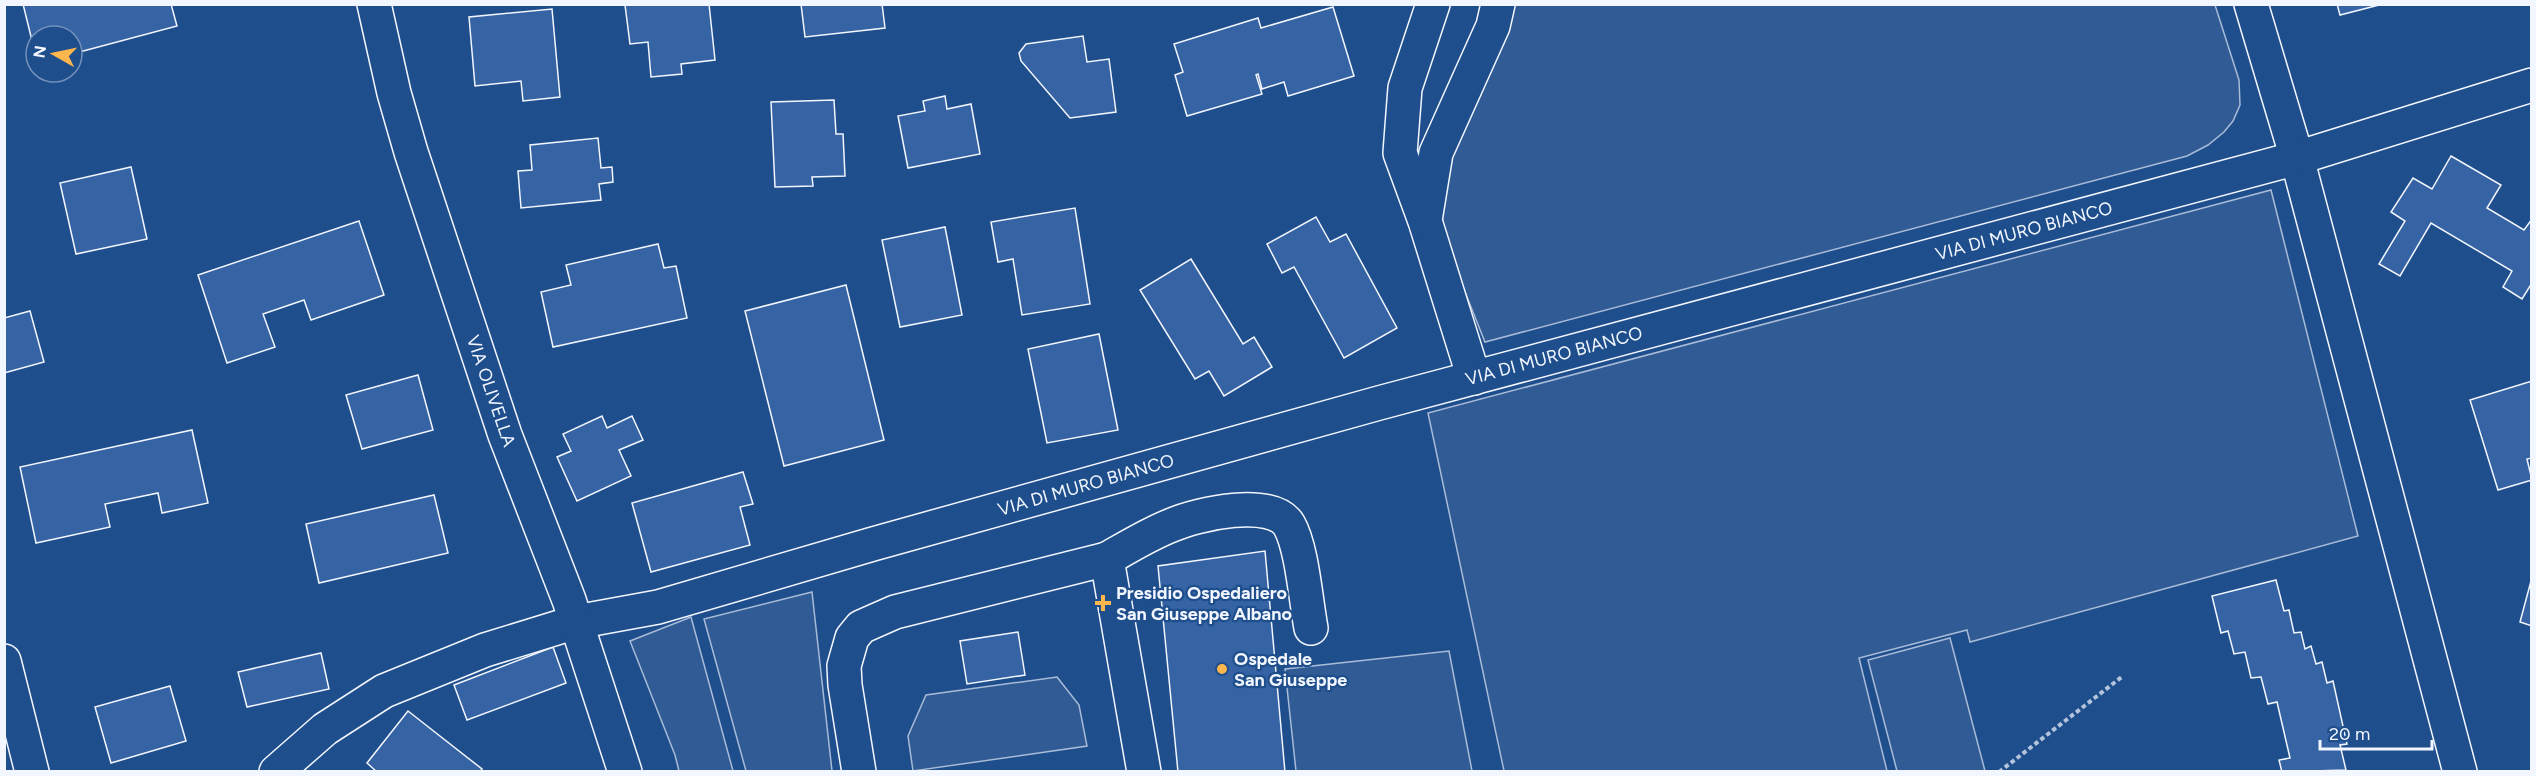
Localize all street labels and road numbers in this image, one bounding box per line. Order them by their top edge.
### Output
street label: VIA DI MURO BIANCO [1933,197,2115,265]
street label: VIA DI MURO BIANCO [1463,322,1645,390]
street label: VIA OLIVELLA [462,332,520,450]
street label: VIA DI MURO BIANCO [995,449,1177,521]

